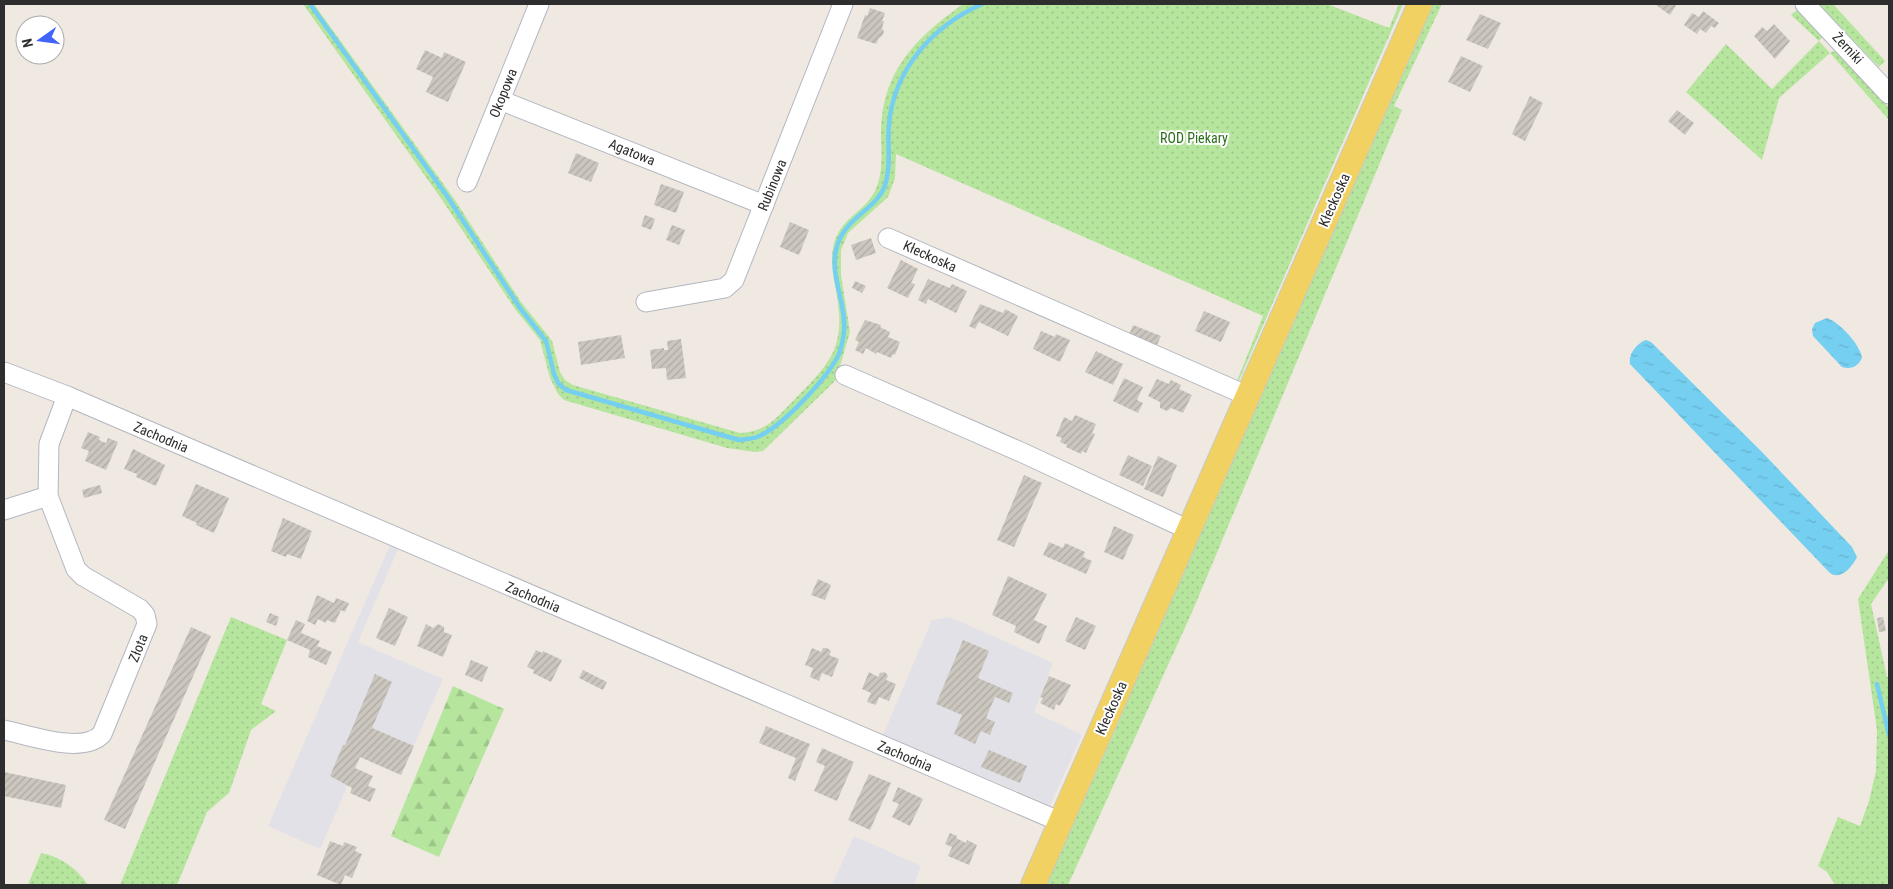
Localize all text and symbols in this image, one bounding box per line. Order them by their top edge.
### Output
north arrow [15,15,65,65]
street label: Żerniki [1829,29,1867,67]
text: N [19,37,36,49]
street label: Okopowa [486,66,520,120]
park label: ROD Piekary [1160,130,1228,146]
street label: Agatowa [607,135,657,169]
street label: Rubinowa [754,157,790,213]
street label: Kłeckoska [1315,171,1353,229]
street label: Kłeckoska [901,237,959,275]
street label: Zachodnia [131,418,191,456]
street label: Zachodnia [503,578,563,616]
street label: Złota [125,632,151,664]
street label: Kłeckoska [1092,679,1130,737]
street label: Zachodnia [875,737,935,775]

